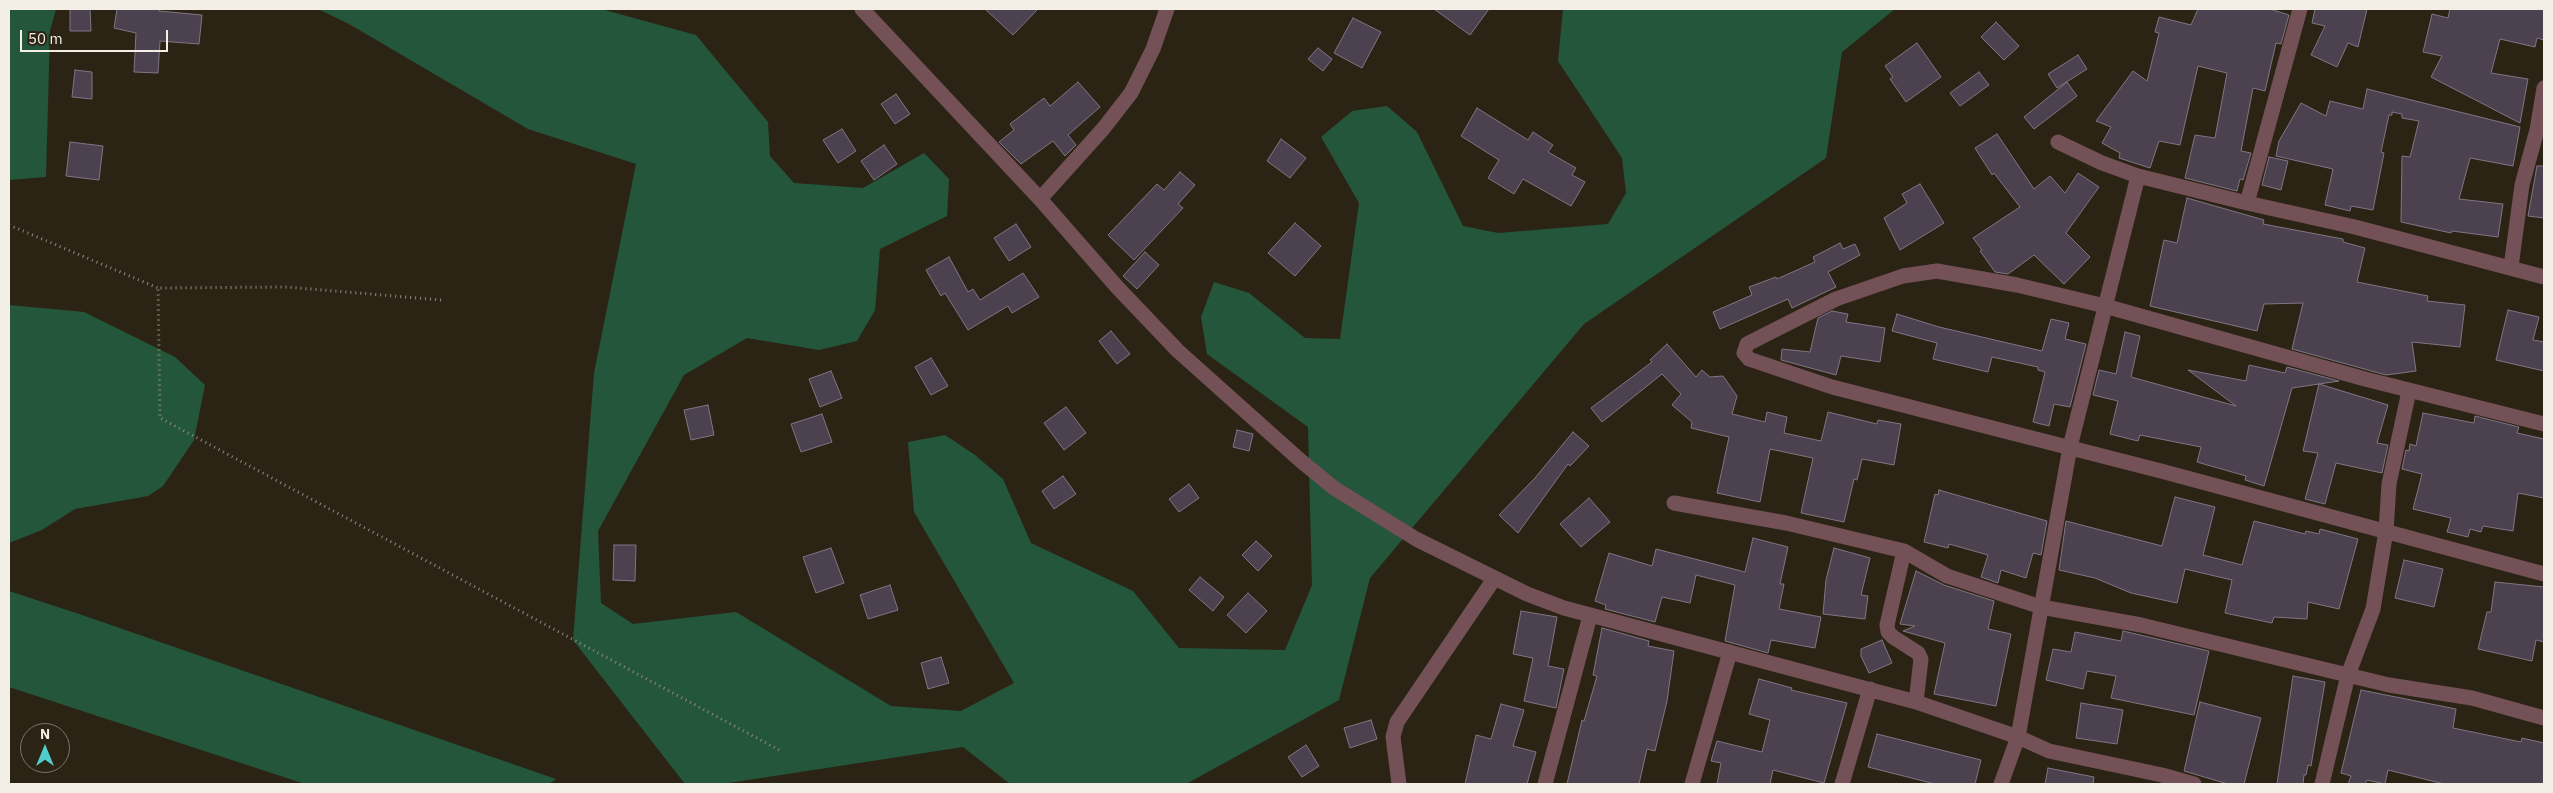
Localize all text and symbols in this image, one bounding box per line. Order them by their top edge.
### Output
scale bar [22,20,170,52]
text: 50 m [28,29,63,48]
north arrow [20,723,70,773]
text: N [40,725,50,743]

